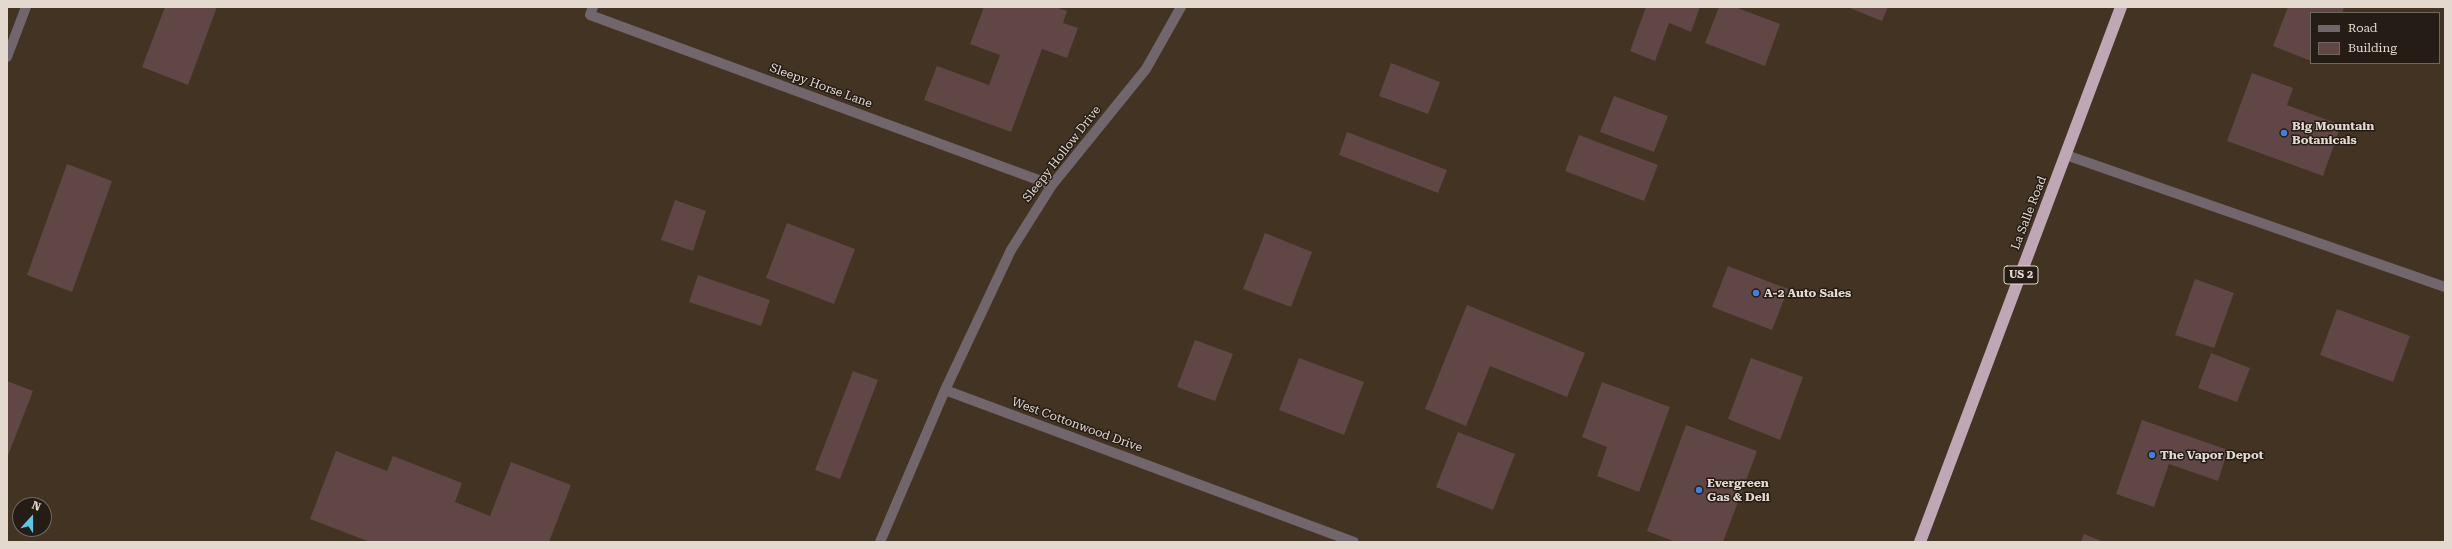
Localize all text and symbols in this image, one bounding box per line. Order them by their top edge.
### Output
legend [2310,12,2440,64]
text: Road [2348,21,2377,35]
text: Building [2348,41,2397,55]
street label: Sleepy Horse Lane [768,61,874,111]
street label: Sleepy Hollow Drive [1020,103,1104,205]
place label: Big Mountain Botanicals [2292,119,2374,147]
marker: Big Mountain Botanicals [2279,128,2289,138]
street label: La Salle Road [2008,174,2050,252]
road number: US 2 [2004,266,2038,284]
place label: A-2 Auto Sales [1764,286,1851,300]
marker: A-2 Auto Sales [1751,288,1761,298]
street label: West Cottonwood Drive [1010,395,1144,455]
place label: The Vapor Depot [2160,448,2264,462]
marker: The Vapor Depot [2147,450,2157,460]
place label: Evergreen Gas & Deli [1707,476,1770,504]
marker: Evergreen Gas & Deli [1694,485,1704,495]
north arrow [12,497,52,537]
text: N [30,499,42,514]

